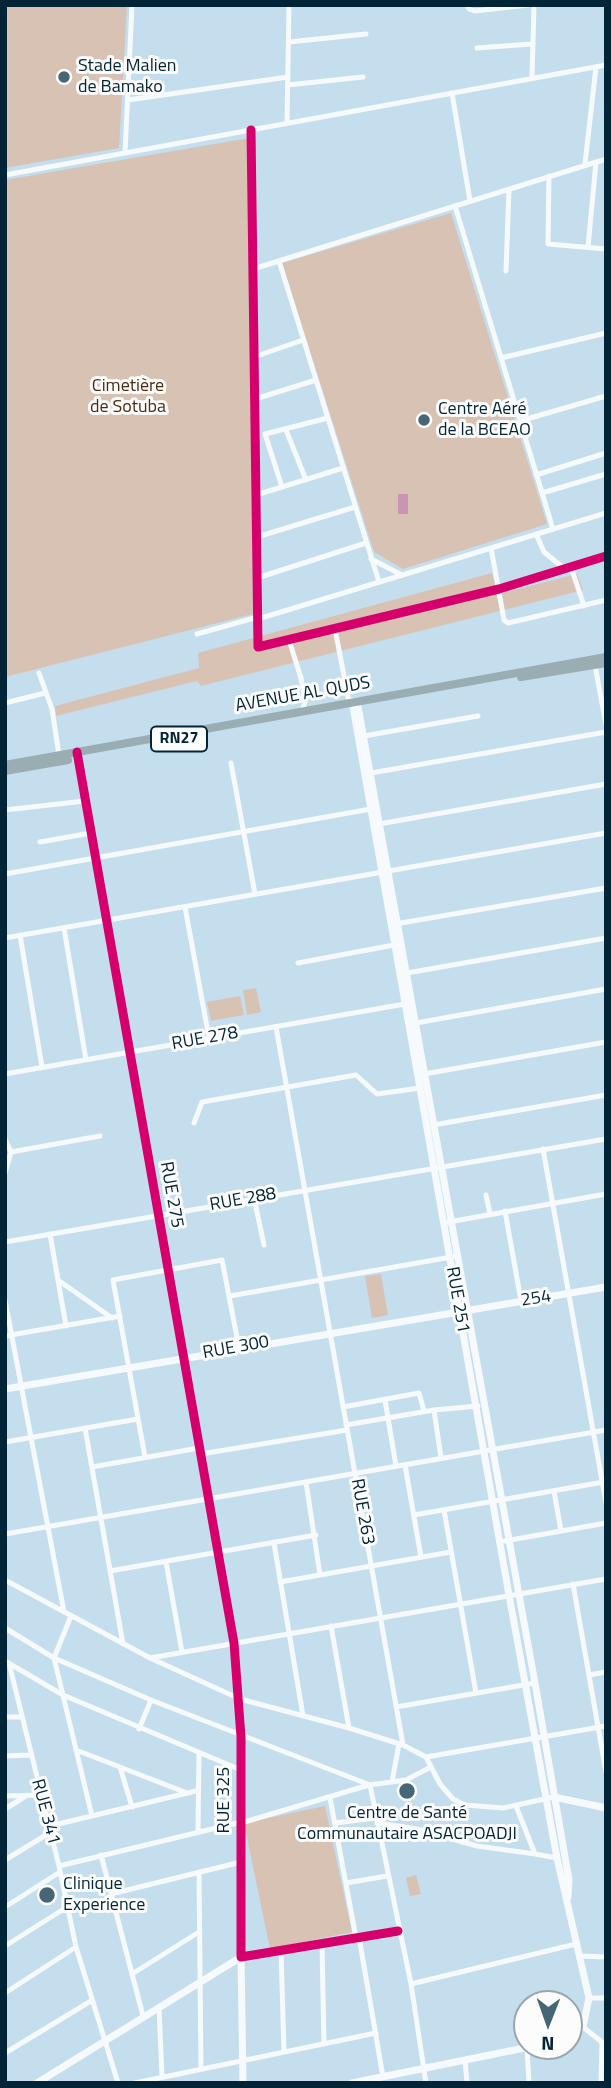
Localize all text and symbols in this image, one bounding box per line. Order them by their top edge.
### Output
place label: Stade Malien de Bamako [78,56,176,98]
marker: Stade Malien de Bamako [56,69,72,85]
park label: Cimetière de Sotuba [90,376,166,418]
place label: Centre Aéré de la BCEAO [438,399,531,442]
marker: Centre Aéré de la BCEAO [416,412,432,428]
street label: AVENUE AL QUDS [234,673,372,717]
road number: RN27 [151,726,207,752]
street label: RUE 278 [170,1023,240,1055]
street label: RUE 275 [155,1160,187,1230]
street label: RUE 288 [208,1184,278,1216]
street label: RUE 251 [441,1265,473,1335]
street label: 254 [519,1286,553,1312]
street label: RUE 300 [201,1332,271,1364]
street label: RUE 263 [346,1477,378,1547]
street label: RUE 325 [214,1767,236,1833]
street label: RUE 341 [26,1777,64,1847]
marker: Centre de Santé Communautaire ASACPOADJI [397,1781,417,1801]
place label: Centre de Santé Communautaire ASACPOADJI [297,1803,517,1846]
place label: Clinique Experience [63,1874,145,1916]
marker: Clinique Experience [37,1885,57,1905]
north arrow [513,1990,583,2060]
text: N [541,2030,555,2059]

